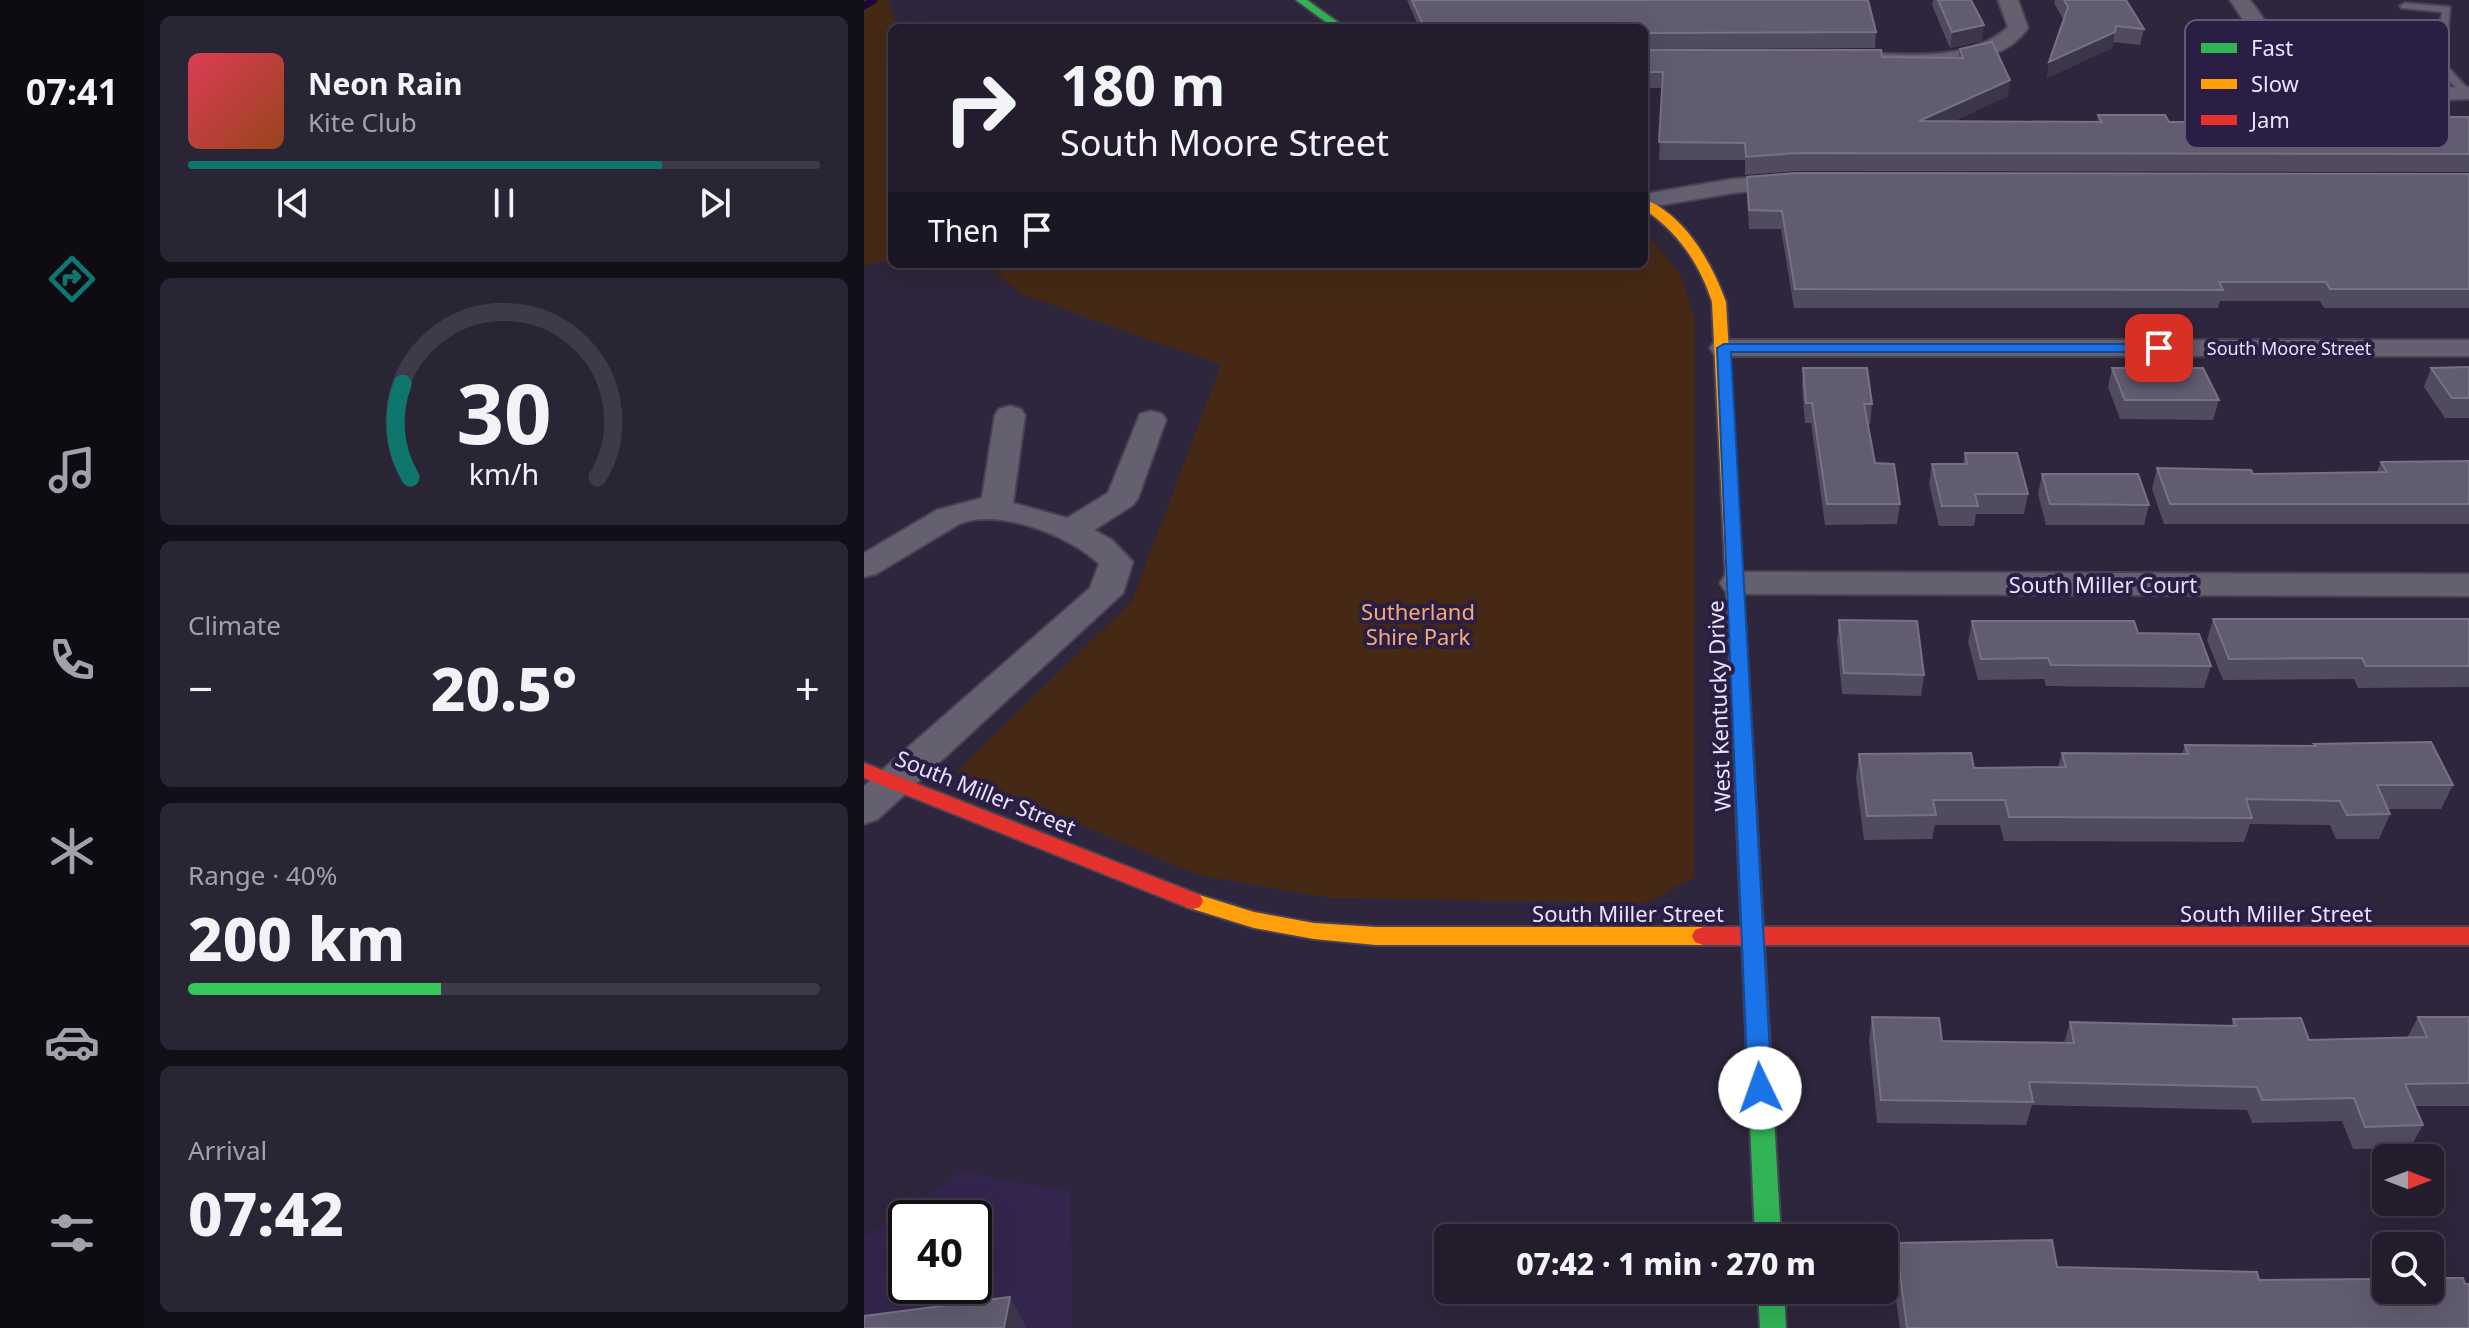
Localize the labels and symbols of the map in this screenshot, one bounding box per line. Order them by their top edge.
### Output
legend [2185,20,2449,148]
text: Fast [2251,32,2293,62]
text: Slow [2251,68,2300,98]
text: Jam [2249,104,2290,134]
pin [2125,314,2193,382]
street label: South Moore Street [2207,336,2372,360]
street label: South Miller Court [2009,569,2197,599]
park label: Sutherland Shire Park [1361,596,1475,651]
street label: West Kentucky Drive [1699,600,1737,812]
street label: South Miller Street [891,742,1081,842]
street label: South Miller Street [1532,898,1724,928]
street label: South Miller Street [2180,898,2372,928]
position arrow [1718,1046,1802,1130]
north arrow [2372,1144,2444,1216]
speed limit sign: 40 [888,1200,992,1304]

